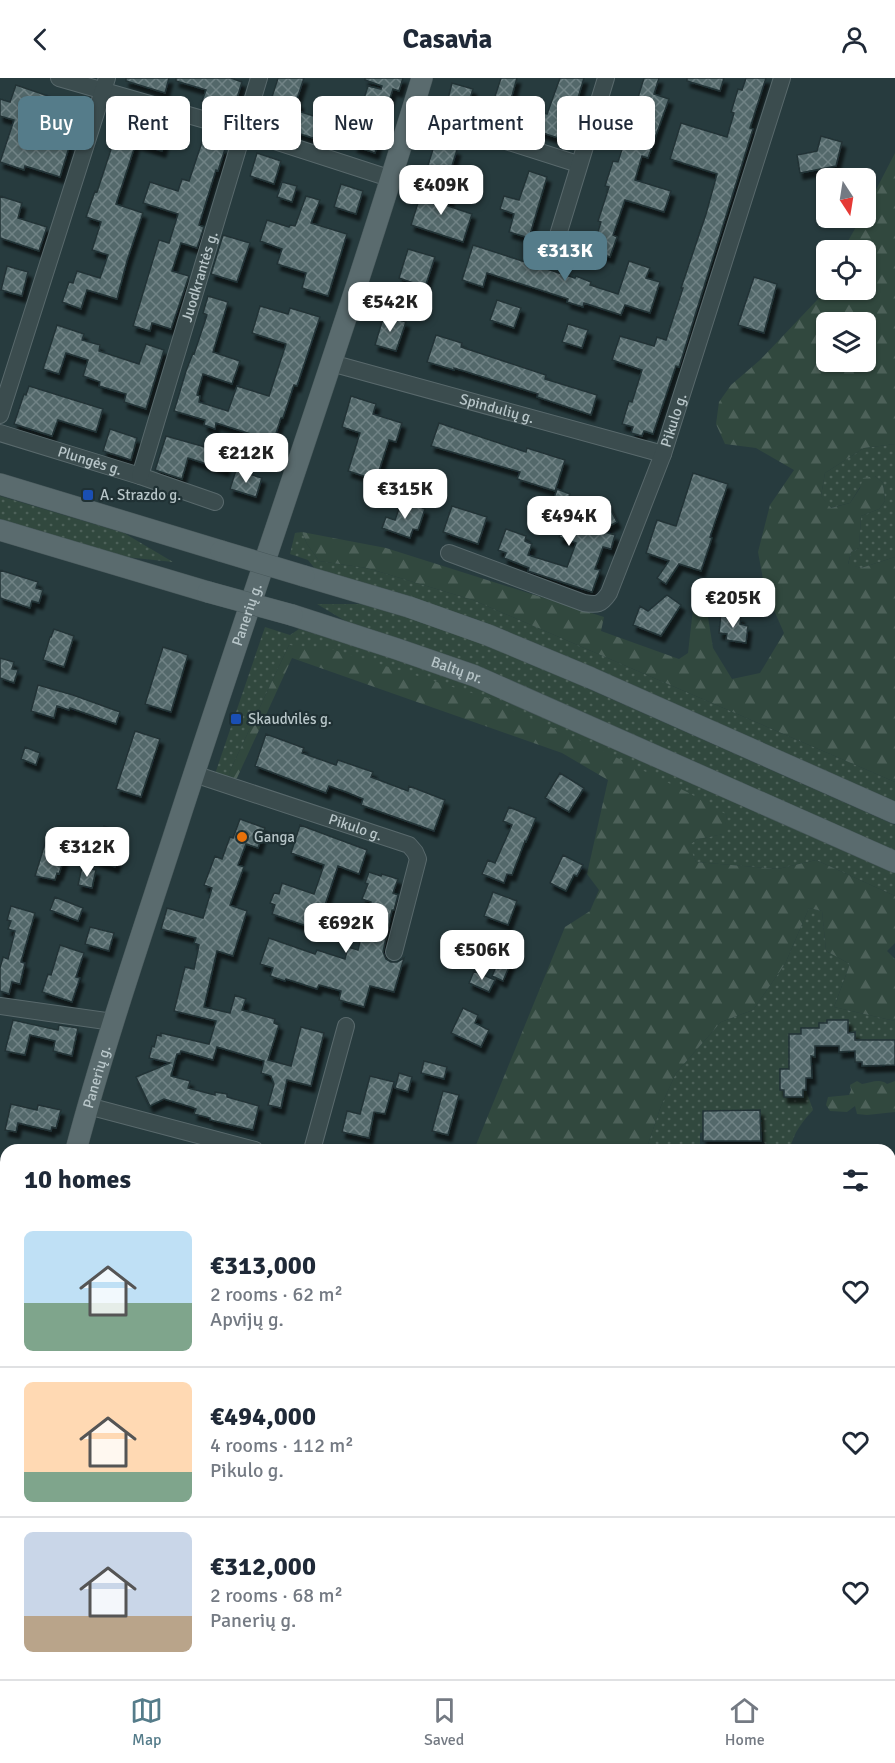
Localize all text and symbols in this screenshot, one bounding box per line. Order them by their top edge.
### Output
icon: back [24,23,57,56]
text: Casavia [403,23,492,56]
icon: person [838,23,871,56]
chip: Buy [18,96,94,150]
chip: Rent [106,96,190,150]
chip: Filters [202,96,301,150]
chip: New [313,96,394,150]
chip: Apartment [406,96,545,150]
chip: House [557,96,655,150]
pin: €409K [399,165,483,216]
north arrow [816,168,876,228]
map controls [816,168,876,372]
text: €409K [413,172,469,197]
street label: Juodkrantės g. [178,229,222,324]
pin: €313K [523,231,607,282]
text: €313K [537,238,593,263]
button: locate [816,240,876,300]
pin: €542K [348,282,432,333]
text: €542K [362,289,418,314]
button: layers [816,312,876,372]
street label: Spindulių g. [458,390,536,427]
street label: Pikulo g. [657,391,691,449]
pin: €212K [204,433,288,484]
text: €212K [218,440,274,465]
street label: Plungės g. [56,442,124,479]
pin: €315K [363,469,447,520]
text: €315K [377,476,433,501]
place label: A. Strazdo g. [100,486,181,504]
marker: A. Strazdo g. [81,488,95,502]
pin: €494K [527,496,611,547]
text: €494K [541,503,597,528]
pin: €205K [691,578,775,629]
street label: Panerių g. [228,581,266,648]
text: €205K [705,585,761,610]
street label: Baltų pr. [429,652,486,688]
place label: Skaudvilės g. [248,710,332,728]
marker: Skaudvilės g. [229,712,243,726]
street label: Pikulo g. [326,810,385,845]
pin: €312K [45,827,129,878]
place label: Ganga [254,828,295,846]
marker: Ganga [235,830,249,844]
text: €312K [59,834,115,859]
pin: €692K [304,903,388,954]
text: €692K [318,910,374,935]
pin: €506K [440,930,524,981]
text: €506K [454,937,510,962]
street label: Panerių g. [79,1043,115,1110]
text: 10 homes [24,1164,131,1196]
icon: filters [839,1164,872,1197]
text: €313,000 [210,1250,316,1282]
icon: home [72,1255,144,1327]
icon: heart [839,1275,872,1308]
text: 2 rooms · 62 m² [210,1282,343,1307]
text: Apvijų g. [210,1307,284,1332]
text: €494,000 [210,1401,316,1433]
icon: home [72,1406,144,1478]
icon: heart [839,1426,872,1459]
text: 4 rooms · 112 m² [210,1433,354,1458]
text: Pikulo g. [210,1458,284,1483]
text: €312,000 [210,1551,316,1583]
icon: home [72,1556,144,1628]
icon: heart [839,1576,872,1609]
text: 2 rooms · 68 m² [210,1583,343,1608]
text: Panerių g. [210,1608,296,1633]
tab: Map [130,1694,163,1750]
tab: Saved [424,1694,464,1750]
tab: Home [725,1694,765,1750]

